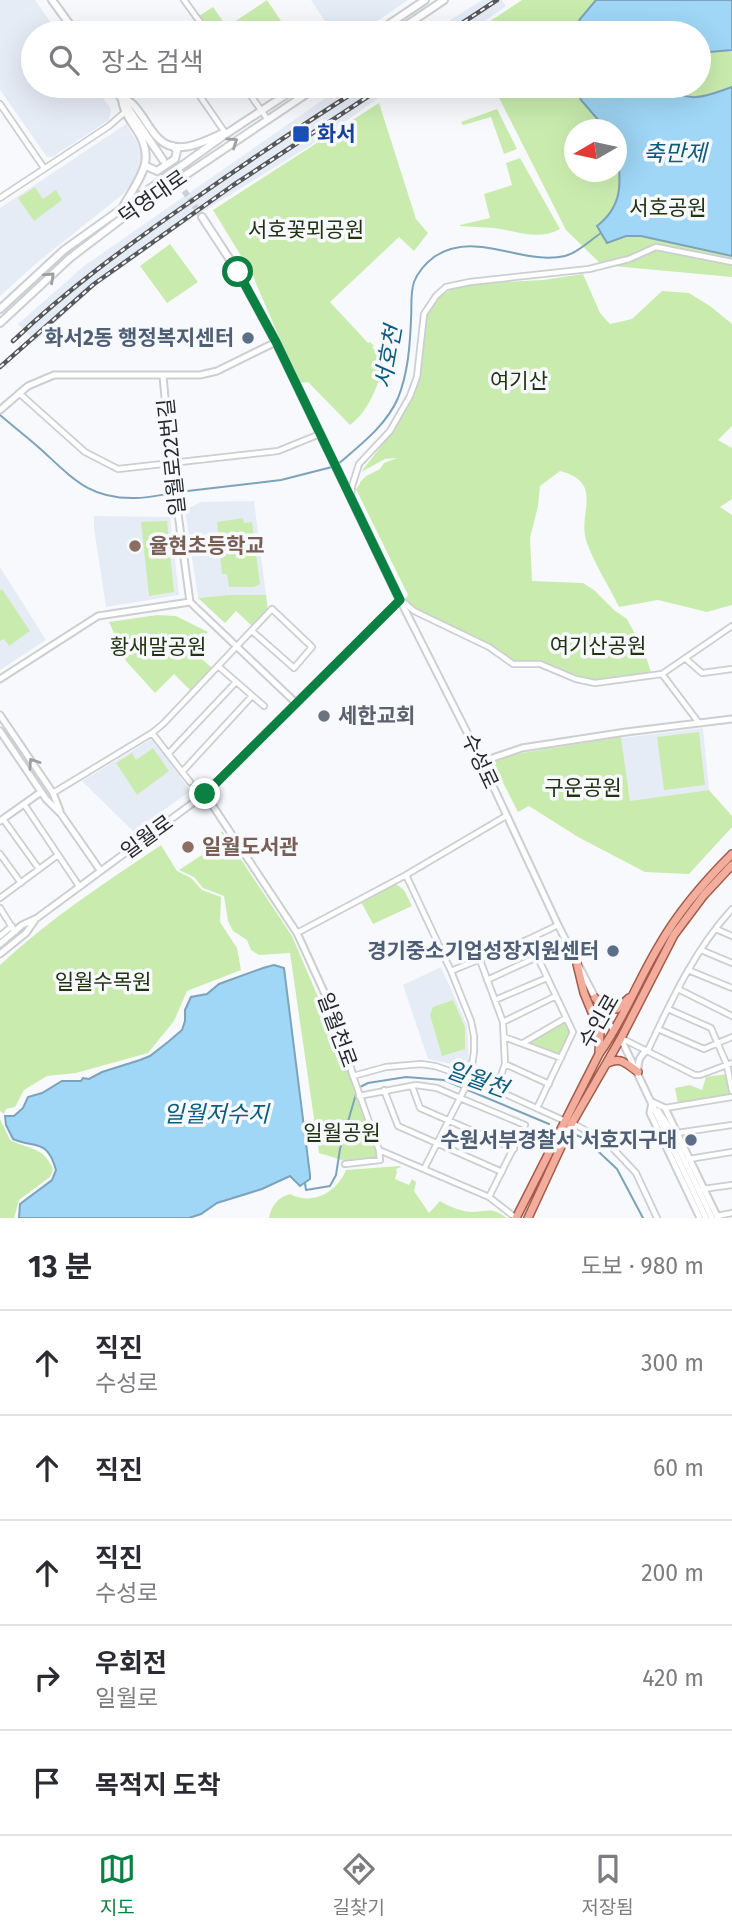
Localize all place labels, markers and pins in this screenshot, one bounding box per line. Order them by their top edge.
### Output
place label: 화서 [317,121,356,147]
marker: 화서 [291,124,311,144]
place label: 화서2동 행정복지센터 [44,325,234,351]
marker: 화서2동 행정복지센터 [240,330,256,346]
place label: 율현초등학교 [149,533,265,559]
marker: 율현초등학교 [127,538,143,554]
place label: 세한교회 [338,703,415,729]
marker: 세한교회 [316,708,332,724]
place label: 일월도서관 [202,834,299,860]
marker: 일월도서관 [180,839,196,855]
place label: 경기중소기업성장지원센터 [367,938,599,964]
marker: 경기중소기업성장지원센터 [605,943,621,959]
place label: 수원서부경찰서 서호지구대 [440,1127,677,1153]
marker: 수원서부경찰서 서호지구대 [683,1132,699,1148]

